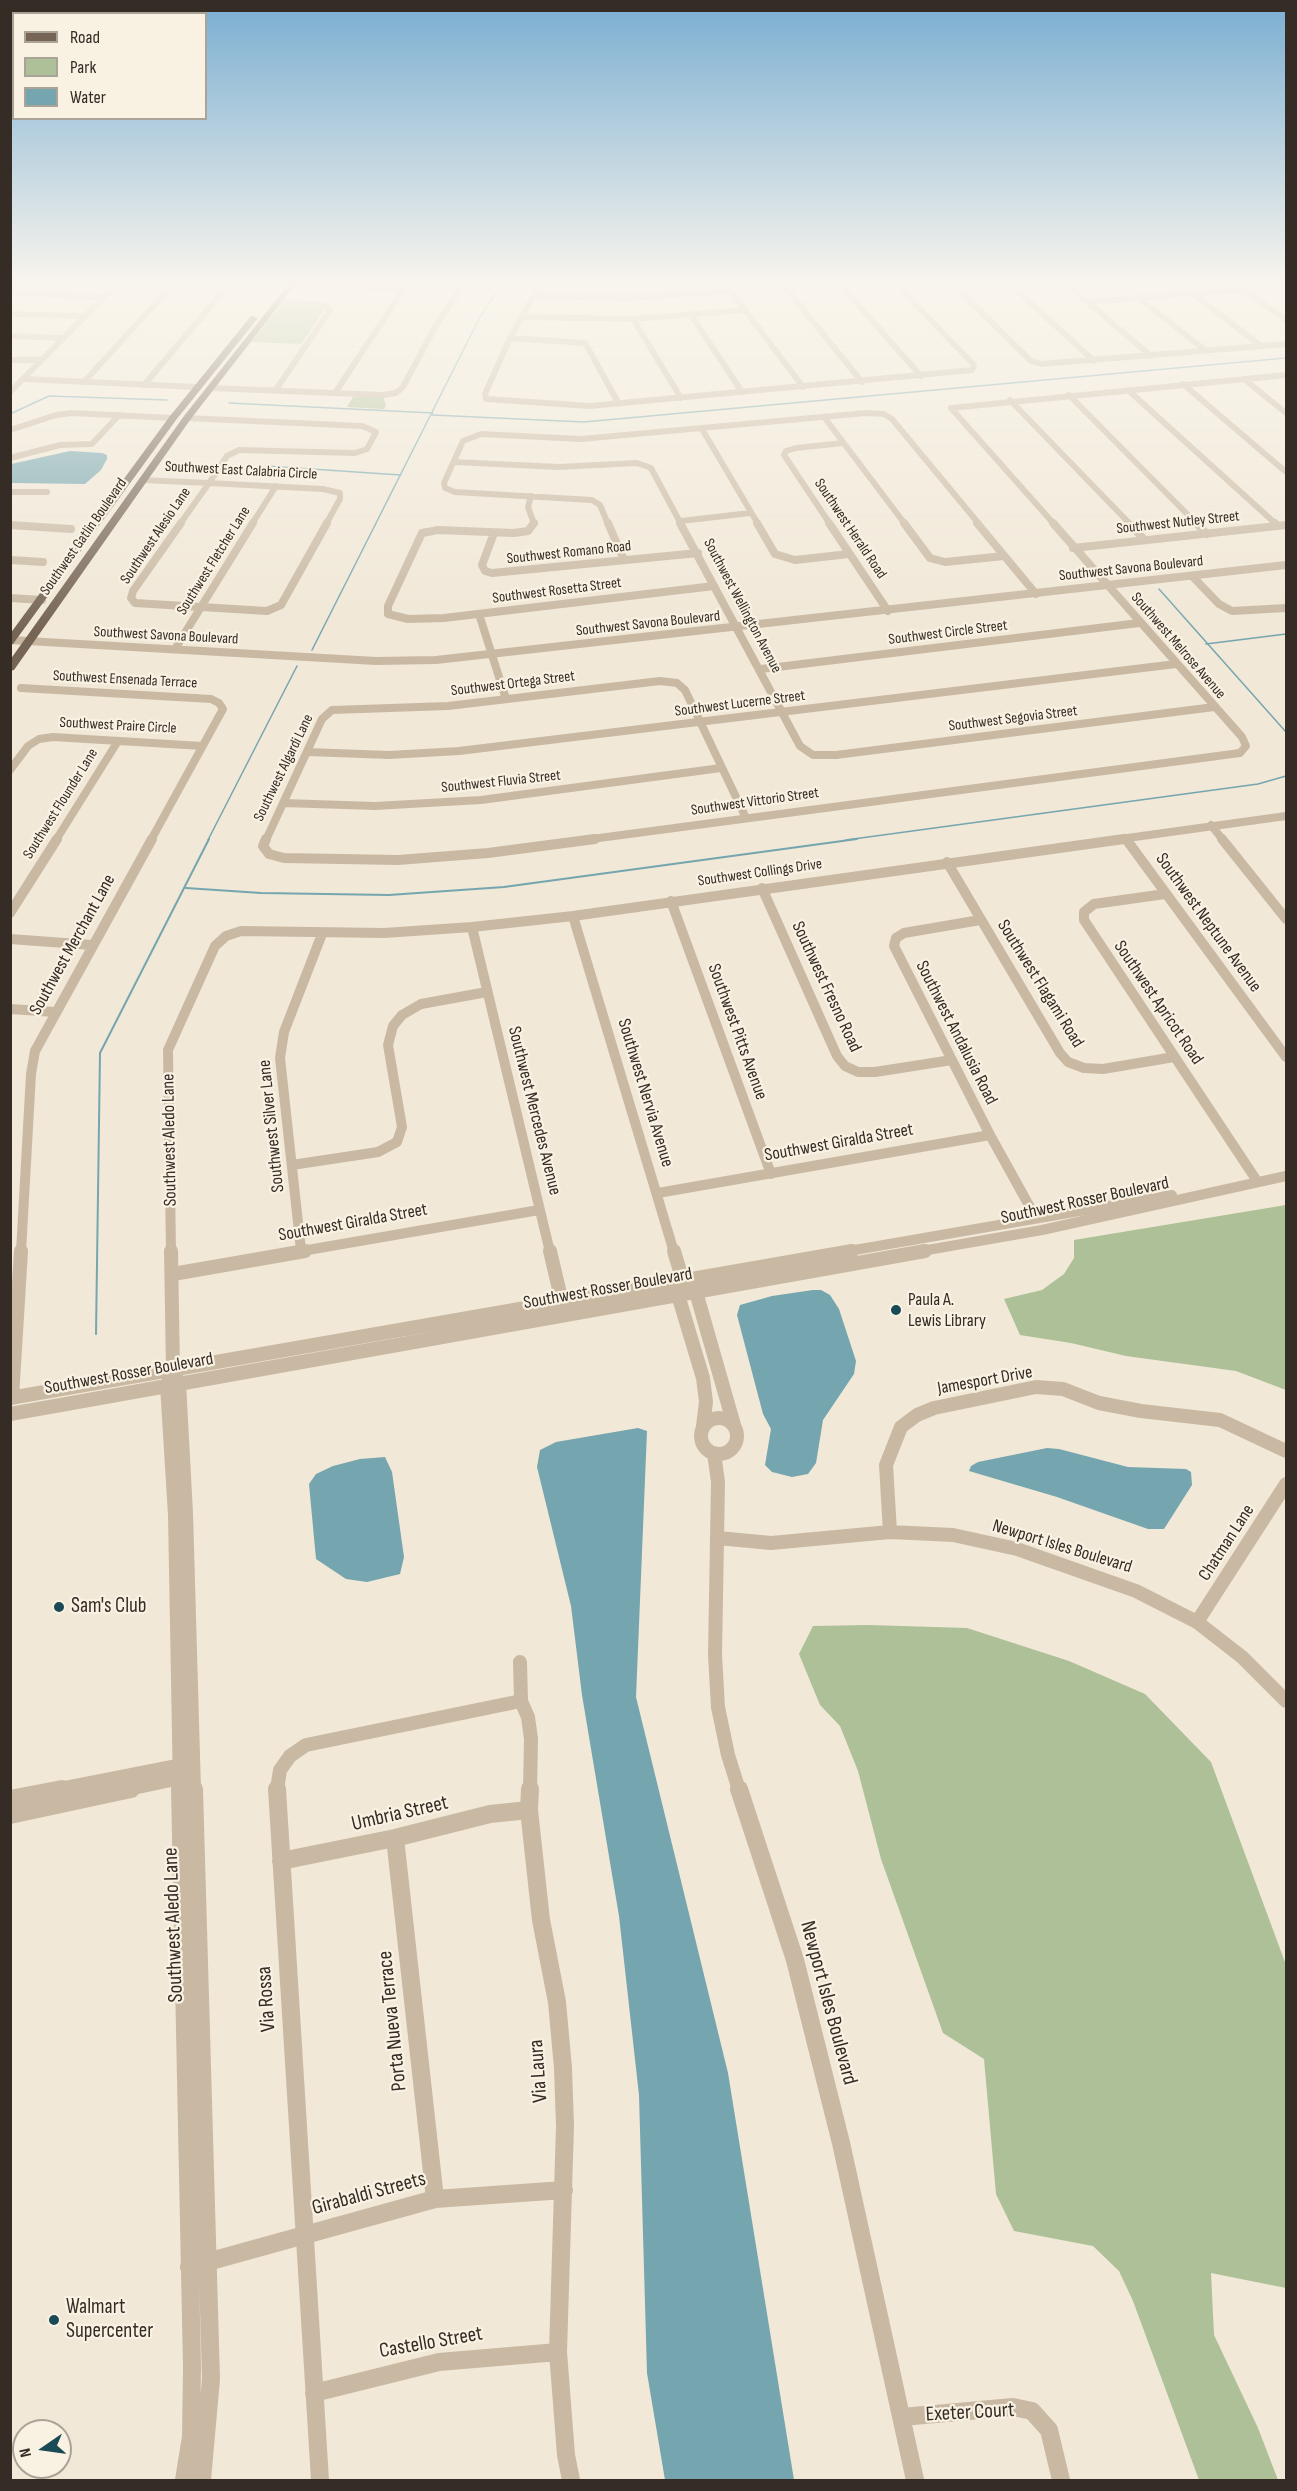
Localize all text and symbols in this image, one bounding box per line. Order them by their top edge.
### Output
legend [12,12,207,120]
text: Road [70,27,100,48]
text: Park [70,57,96,78]
text: Water [70,87,106,108]
street label: Southwest East Calabria Circle [164,458,318,484]
street label: Southwest Gatlin Boulevard [37,475,131,599]
street label: Southwest Herald Road [810,476,890,582]
street label: Southwest Alesio Lane [117,484,195,588]
street label: Southwest Fletcher Lane [173,503,255,619]
street label: Southwest Nutley Street [1116,508,1240,538]
street label: Southwest Wellington Avenue [699,536,785,676]
street label: Southwest Romano Road [506,538,632,568]
street label: Southwest Savona Boulevard [1058,552,1204,586]
street label: Southwest Rosetta Street [491,574,623,608]
street label: Southwest Melrose Avenue [1127,589,1229,703]
street label: Southwest Savona Boulevard [575,607,721,641]
street label: Southwest Circle Street [888,617,1008,649]
street label: Southwest Savona Boulevard [93,623,239,649]
street label: Southwest Ensenada Terrace [52,667,198,693]
street label: Southwest Ortega Street [450,667,576,701]
street label: Southwest Lucerne Street [674,687,806,721]
street label: Southwest Segovia Street [948,702,1078,736]
street label: Southwest Algardi Lane [250,712,318,824]
street label: Southwest Praire Circle [59,714,177,738]
street label: Southwest Flounder Lane [20,745,102,863]
street label: Southwest Fluvia Street [440,767,562,797]
street label: Southwest Vittorio Street [690,784,820,820]
street label: Southwest Neptune Avenue [1150,849,1266,997]
street label: Southwest Collings Drive [697,855,823,891]
street label: Southwest Merchant Lane [25,871,121,1019]
street label: Southwest Flagami Road [992,916,1088,1052]
street label: Southwest Fresno Road [786,918,866,1056]
street label: Southwest Apricot Road [1109,937,1207,1069]
street label: Southwest Andalusia Road [910,957,1002,1109]
street label: Southwest Pitts Avenue [702,961,772,1103]
street label: Southwest Nervia Avenue [612,1016,678,1170]
street label: Southwest Mercedes Avenue [503,1024,565,1198]
street label: Southwest Silver Lane [254,1059,290,1193]
street label: Southwest Aledo Lane [158,1073,182,1207]
street label: Southwest Giralda Street [763,1119,915,1167]
street label: Southwest Rosser Boulevard [999,1173,1171,1229]
street label: Southwest Giralda Street [277,1199,429,1247]
street label: Southwest Rosser Boulevard [522,1264,694,1314]
place label: Paula A. Lewis Library [908,1289,986,1332]
marker: Paula A. Lewis Library [889,1303,903,1317]
street label: Southwest Rosser Boulevard [43,1349,215,1399]
street label: Jamesport Drive [936,1362,1034,1400]
street label: Chatman Lane [1194,1501,1260,1585]
street label: Newport Isles Boulevard [990,1516,1134,1578]
place label: Sam's Club [71,1594,147,1620]
marker: Sam's Club [52,1600,66,1614]
street label: Umbria Street [349,1791,451,1837]
street label: Southwest Aledo Lane [159,1847,189,2003]
street label: Newport Isles Boulevard [794,1918,862,2088]
street label: Porta Nueva Terrace [373,1950,413,2092]
street label: Via Rossa [252,1965,282,2033]
street label: Via Laura [524,2039,554,2103]
street label: Girabaldi Streets [309,2167,429,2221]
place label: Walmart Supercenter [66,2295,153,2345]
marker: Walmart Supercenter [47,2313,61,2327]
street label: Castello Street [377,2322,485,2364]
street label: Exeter Court [925,2398,1015,2428]
north arrow [12,2419,72,2479]
text: N [16,2446,36,2459]

